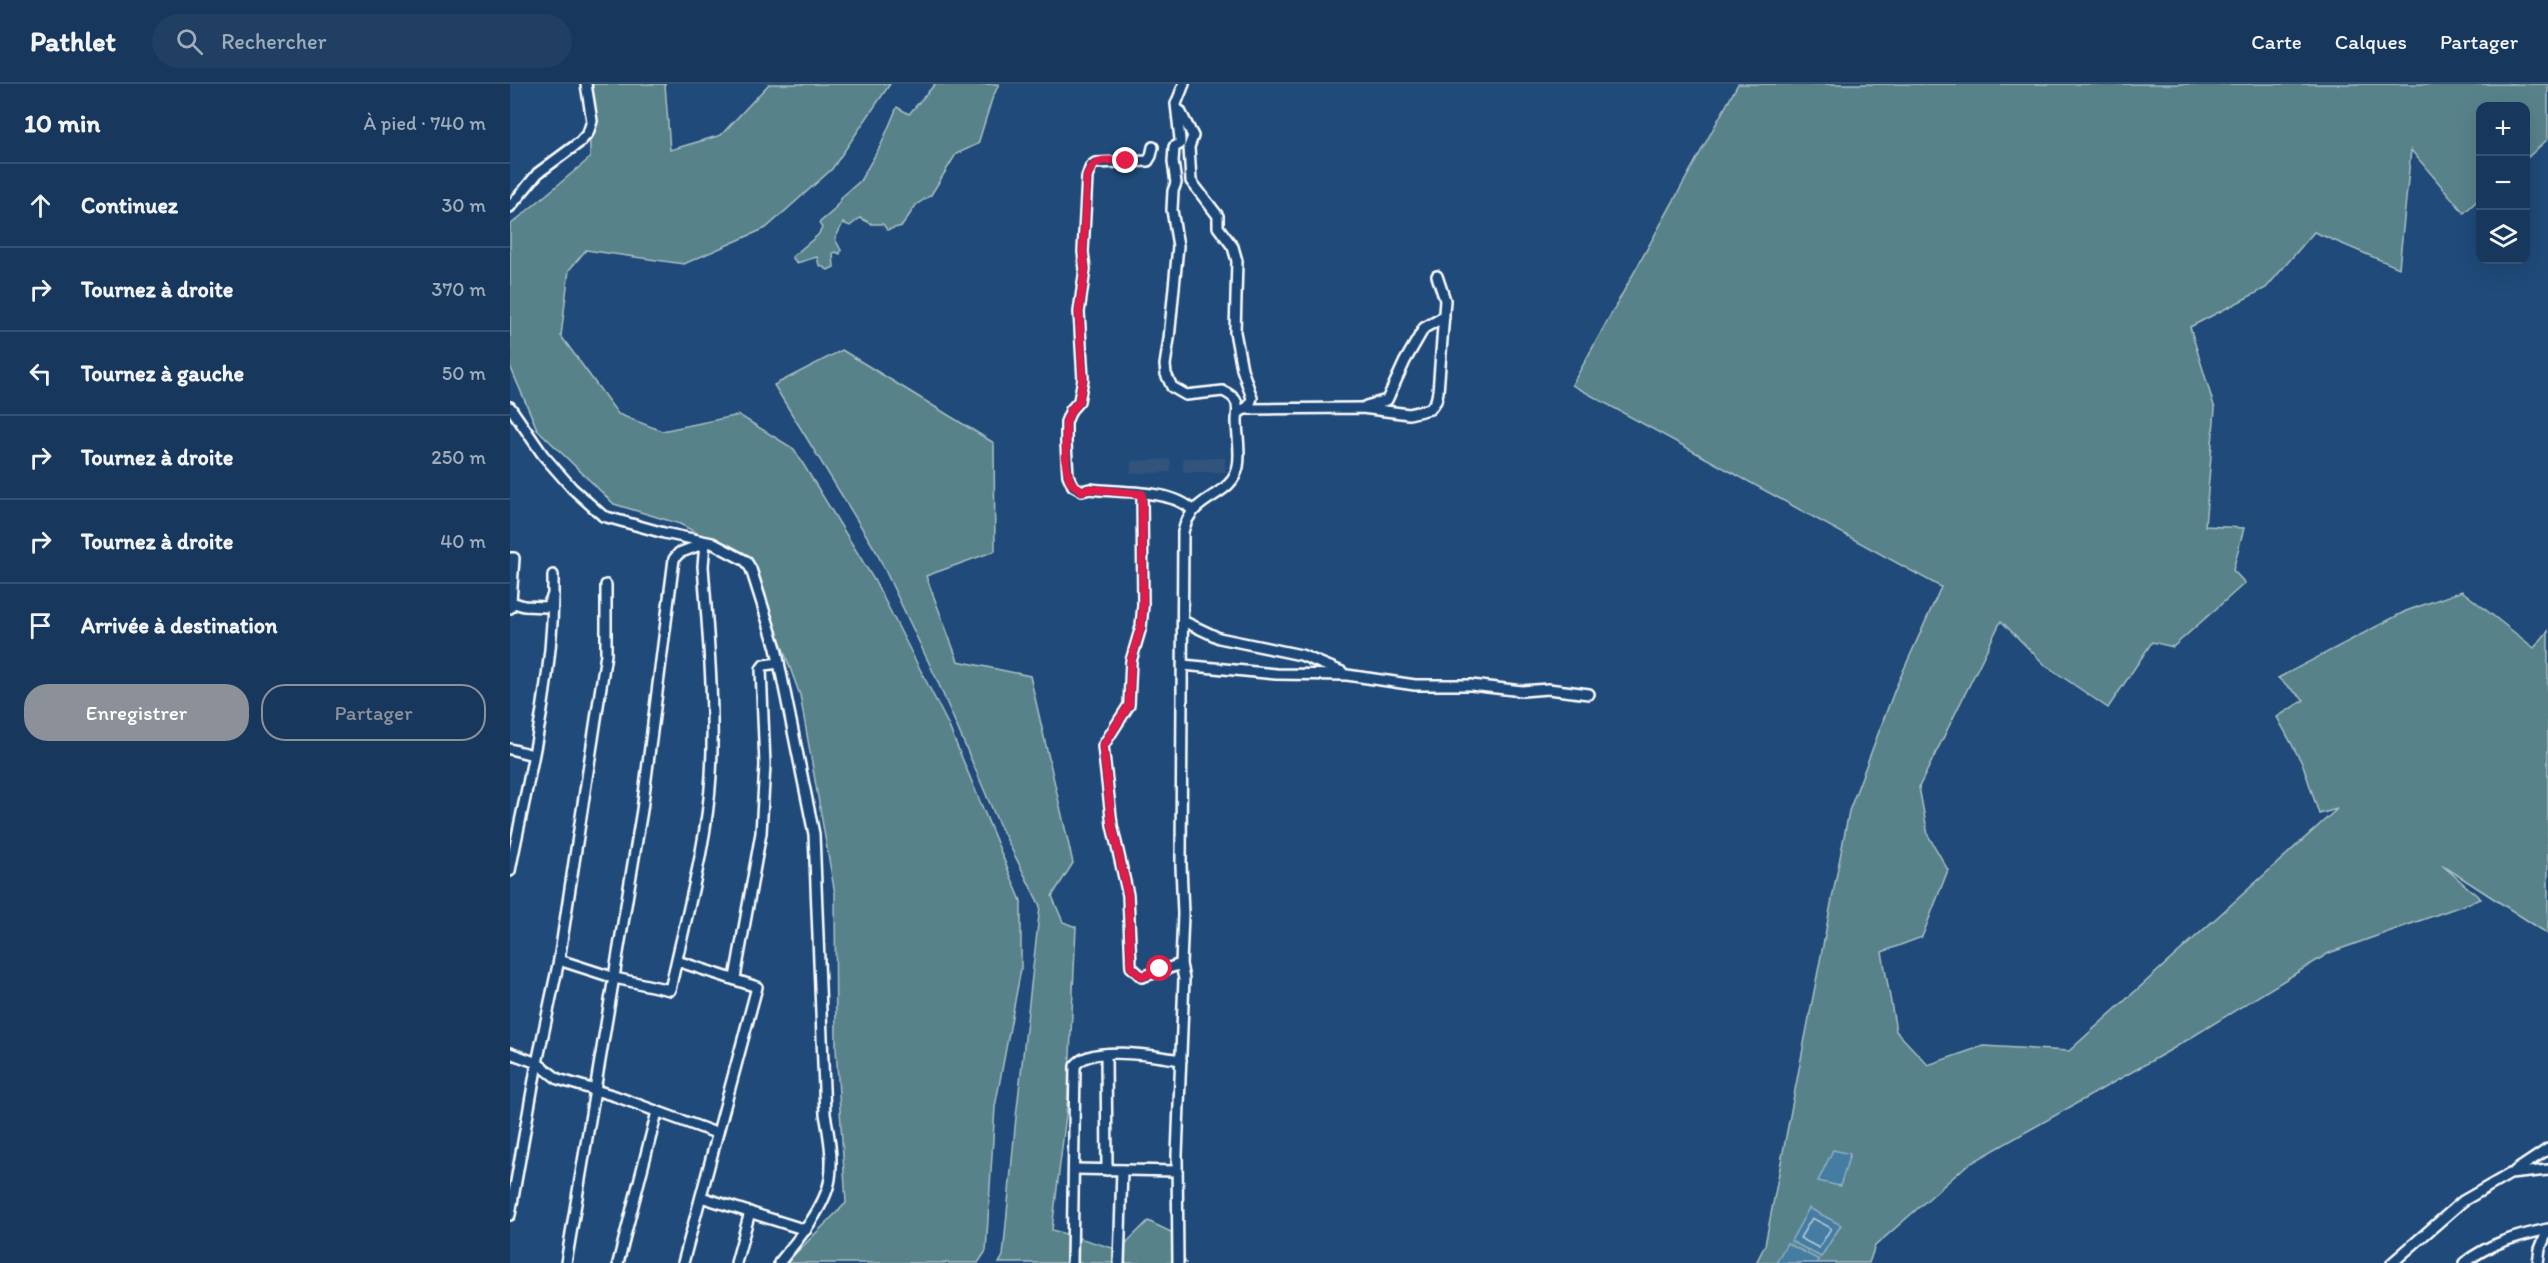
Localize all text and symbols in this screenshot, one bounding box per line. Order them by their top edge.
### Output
search box [152,14,572,68]
text: Pathlet [30,24,116,58]
icon: search [173,25,206,58]
text: Rechercher [221,28,326,55]
text: Carte [2251,29,2302,54]
text: Calques [2335,29,2407,54]
text: Partager [2440,29,2518,54]
map controls [2476,102,2530,264]
button: + [2476,102,2530,156]
text: 10 min [24,107,100,139]
text: À pied · 740 m [363,111,486,135]
route end [1112,147,1138,173]
button: − [2476,156,2530,210]
icon: ahead [24,189,57,222]
text: Continuez [81,192,178,219]
text: 30 m [441,193,486,217]
button: layers [2476,210,2530,264]
icon: right [24,273,57,306]
text: Tournez à droite [81,276,233,303]
text: 370 m [432,277,486,301]
icon: left [24,357,57,390]
text: Tournez à gauche [81,360,244,387]
text: 50 m [442,361,486,385]
icon: right [24,441,57,474]
text: Tournez à droite [81,444,233,471]
text: 250 m [431,445,486,469]
icon: right [24,525,57,558]
text: Tournez à droite [81,528,233,555]
text: 40 m [440,529,486,553]
icon: arrive [24,609,57,642]
text: Arrivée à destination [81,612,277,639]
button: Enregistrer [24,684,249,741]
button: Partager [261,684,486,741]
route start [1146,955,1172,981]

